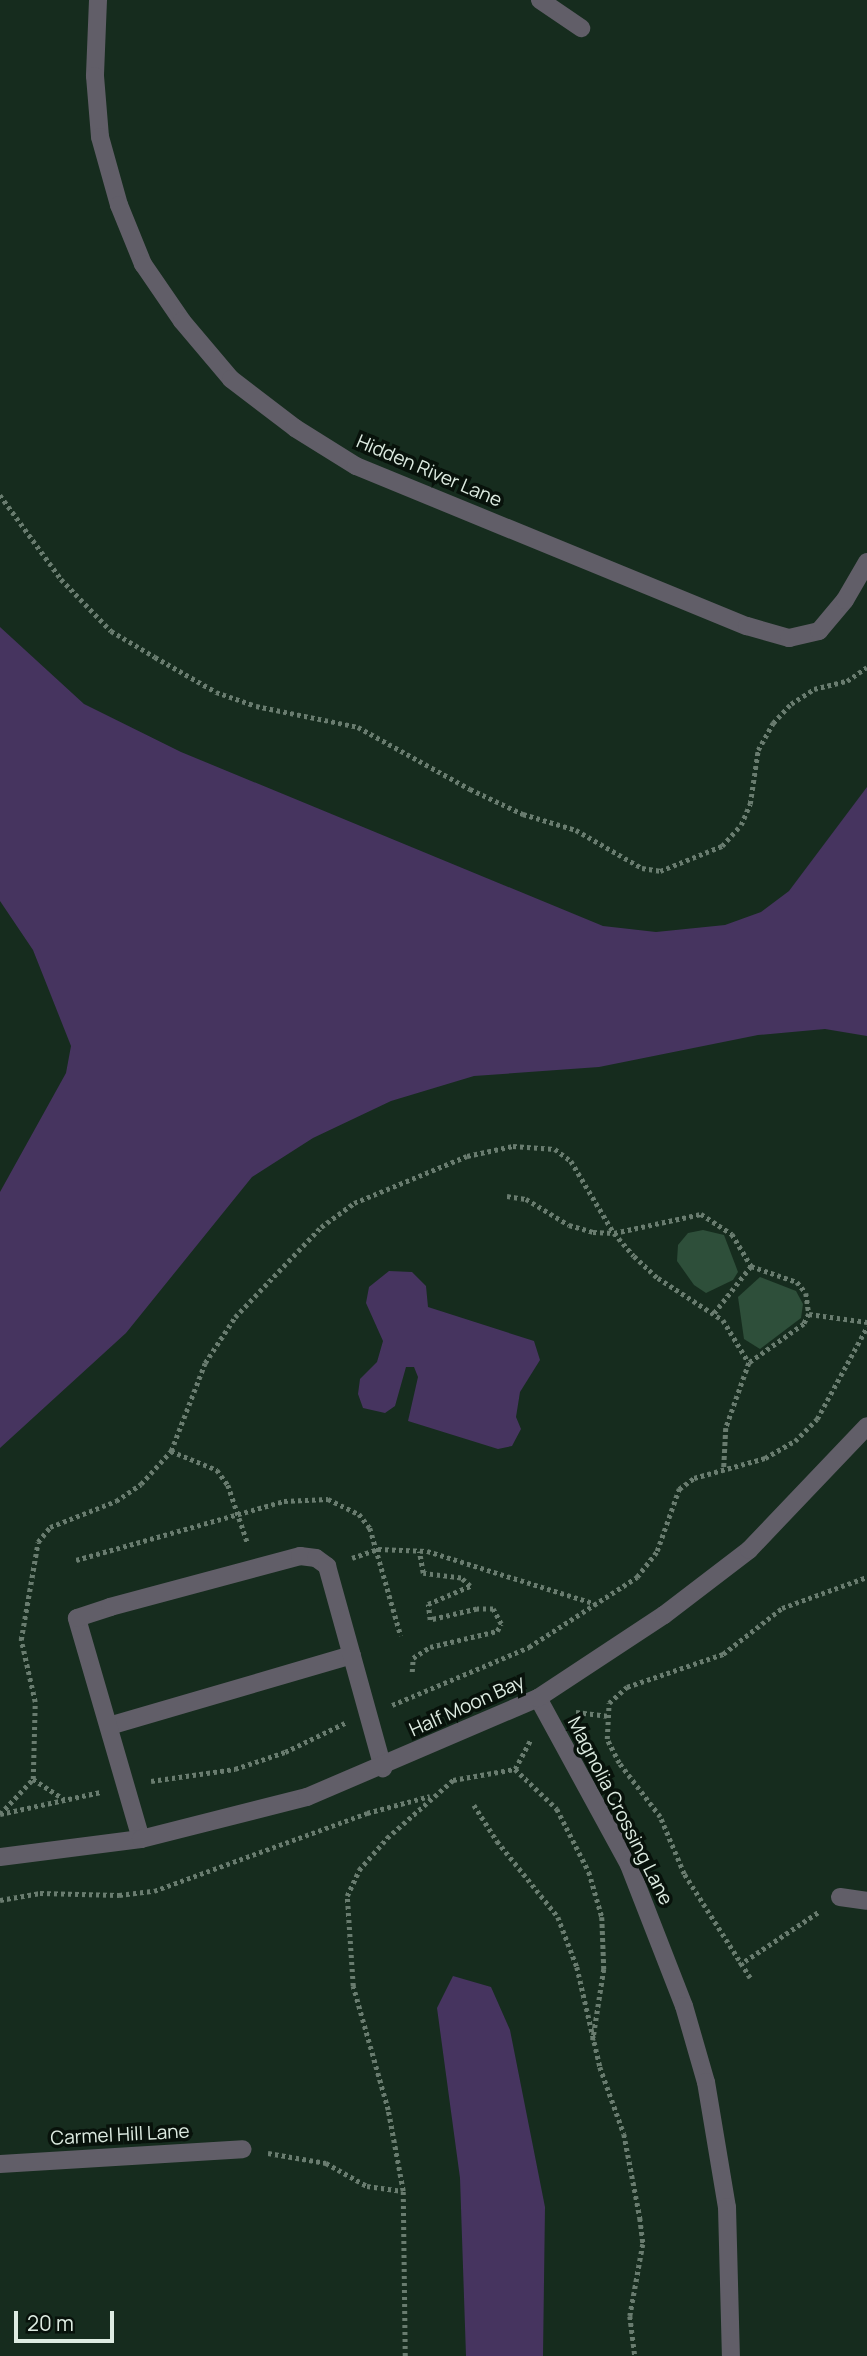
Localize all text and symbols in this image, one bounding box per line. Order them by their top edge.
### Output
street label: Hidden River Lane [353,430,505,512]
street label: Half Moon Bay [406,1670,528,1742]
street label: Magnolia Crossing Lane [563,1713,677,1909]
street label: Carmel Hill Lane [50,2120,190,2150]
scale bar [18,2296,117,2340]
text: 20 m [27,2309,74,2337]

